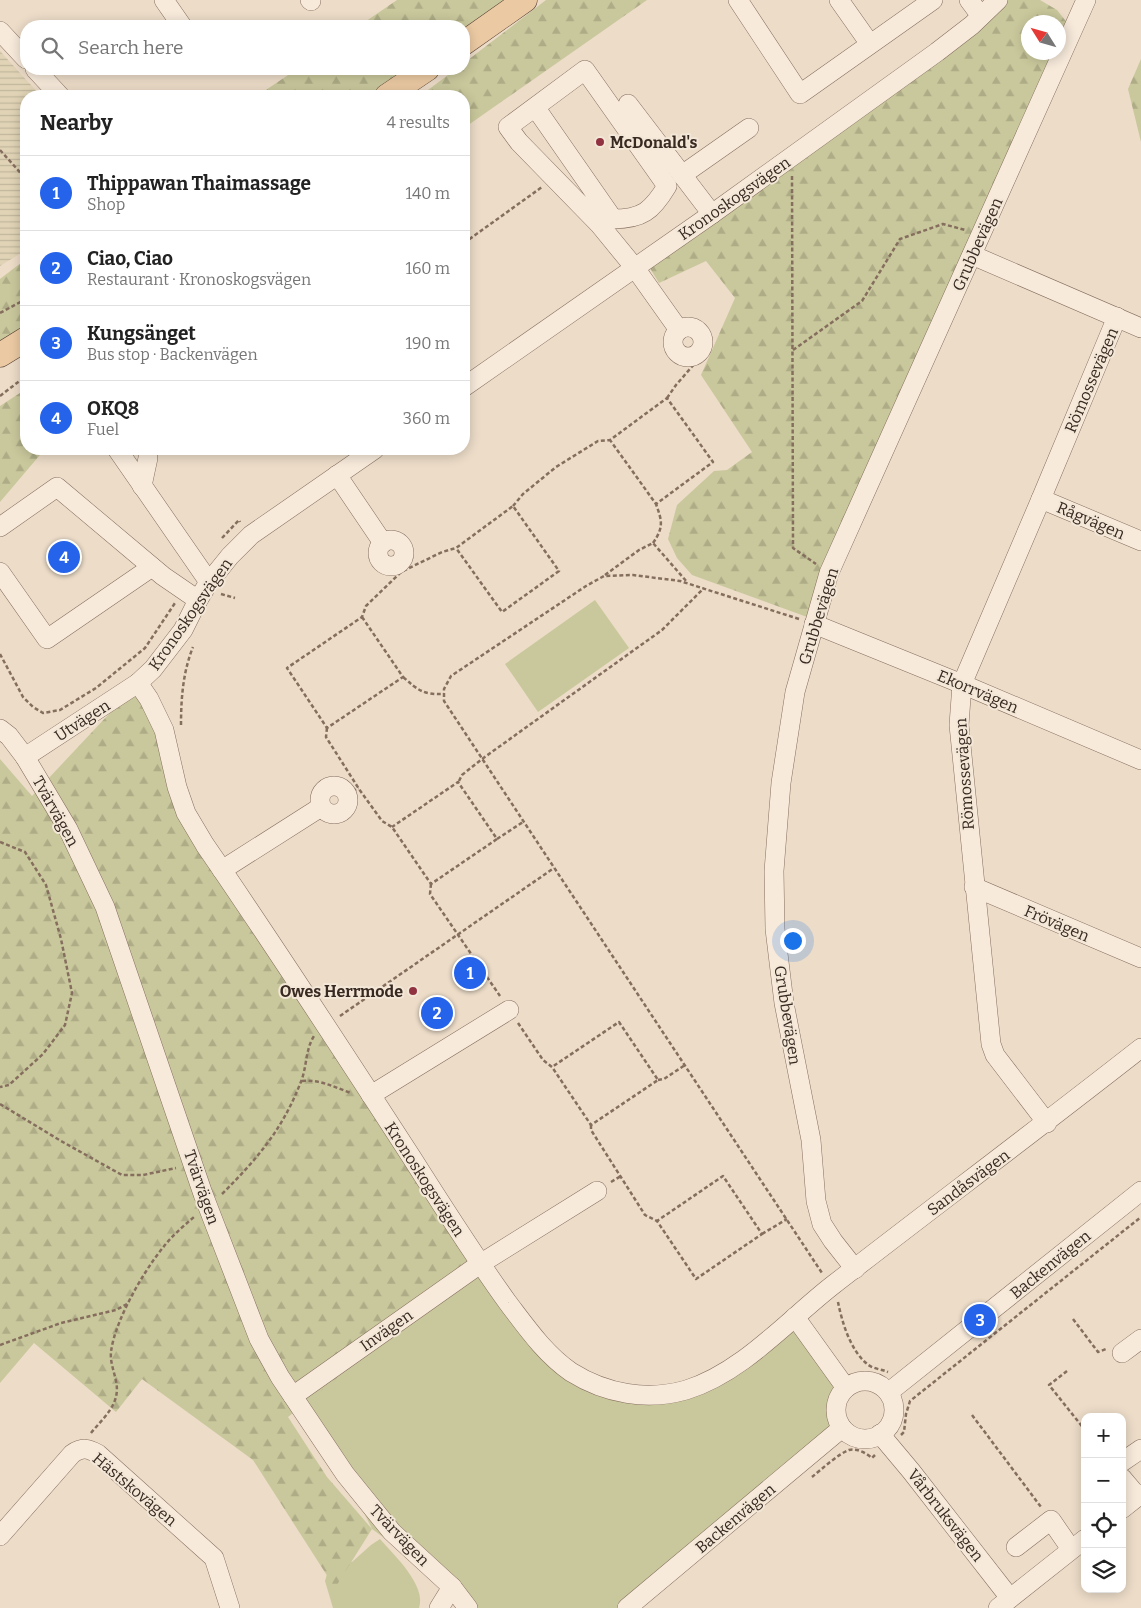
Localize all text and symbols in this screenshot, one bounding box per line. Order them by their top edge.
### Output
north arrow [1021,15,1066,60]
search box [20,20,470,75]
icon: search [38,34,66,62]
text: Search here [78,36,183,59]
text: Nearby [40,110,113,136]
text: 4 results [387,113,450,132]
place label: McDonald's [610,133,697,152]
marker: McDonald's [594,136,606,148]
street label: Kronoskogsvägen [675,153,794,244]
text: Thippawan Thaimassage [87,172,311,195]
text: 1 [53,184,59,203]
text: 140 m [405,184,450,203]
text: Shop [87,195,125,214]
street label: Grubbevägen [948,195,1007,294]
text: Ciao, Ciao [87,247,173,270]
text: 2 [51,259,61,278]
text: 160 m [405,259,450,278]
text: Restaurant · Kronoskogsvägen [87,270,311,289]
text: Kungsänget [87,322,196,345]
street label: Römossevägen [1061,325,1122,435]
text: 3 [51,334,61,353]
text: 190 m [405,334,450,353]
text: Bus stop · Backenvägen [87,345,258,364]
text: OKQ8 [87,397,139,420]
text: 4 [51,409,61,428]
text: 360 m [403,409,450,428]
text: Fuel [87,420,119,439]
street label: Rågvägen [1054,498,1128,543]
pin: 4 [48,538,80,576]
street label: Kronoskogsvägen [145,555,236,674]
street label: Grubbevägen [795,565,842,667]
street label: Ekorrvägen [934,666,1021,717]
street label: Utvägen [51,696,113,745]
street label: Römossevägen [951,717,978,831]
street label: Tvärvägen [28,773,83,850]
street label: Frövägen [1021,901,1092,946]
your location [780,928,806,954]
pin: 1 [454,954,486,992]
street label: Grubbevägen [770,964,805,1066]
place label: Owes Herrmode [280,982,403,1001]
marker: Owes Herrmode [407,985,419,997]
pin: 2 [421,994,453,1032]
street label: Kronoskogsvägen [381,1119,469,1240]
street label: Sandåsvägen [923,1145,1013,1219]
street label: Tvärvägen [180,1147,223,1227]
street label: Backenvägen [1006,1226,1094,1303]
pin: 3 [964,1301,996,1339]
street label: Invägen [356,1305,416,1355]
map controls [1081,1413,1126,1593]
button: + [1081,1413,1126,1458]
street label: Hästskovägen [89,1449,181,1530]
button: − [1081,1458,1126,1503]
street label: Vårbruksvägen [904,1465,988,1565]
street label: Backenvägen [692,1480,779,1557]
street label: Tvärvägen [366,1501,433,1570]
button: locate [1081,1503,1126,1548]
button: layers [1081,1548,1126,1593]

